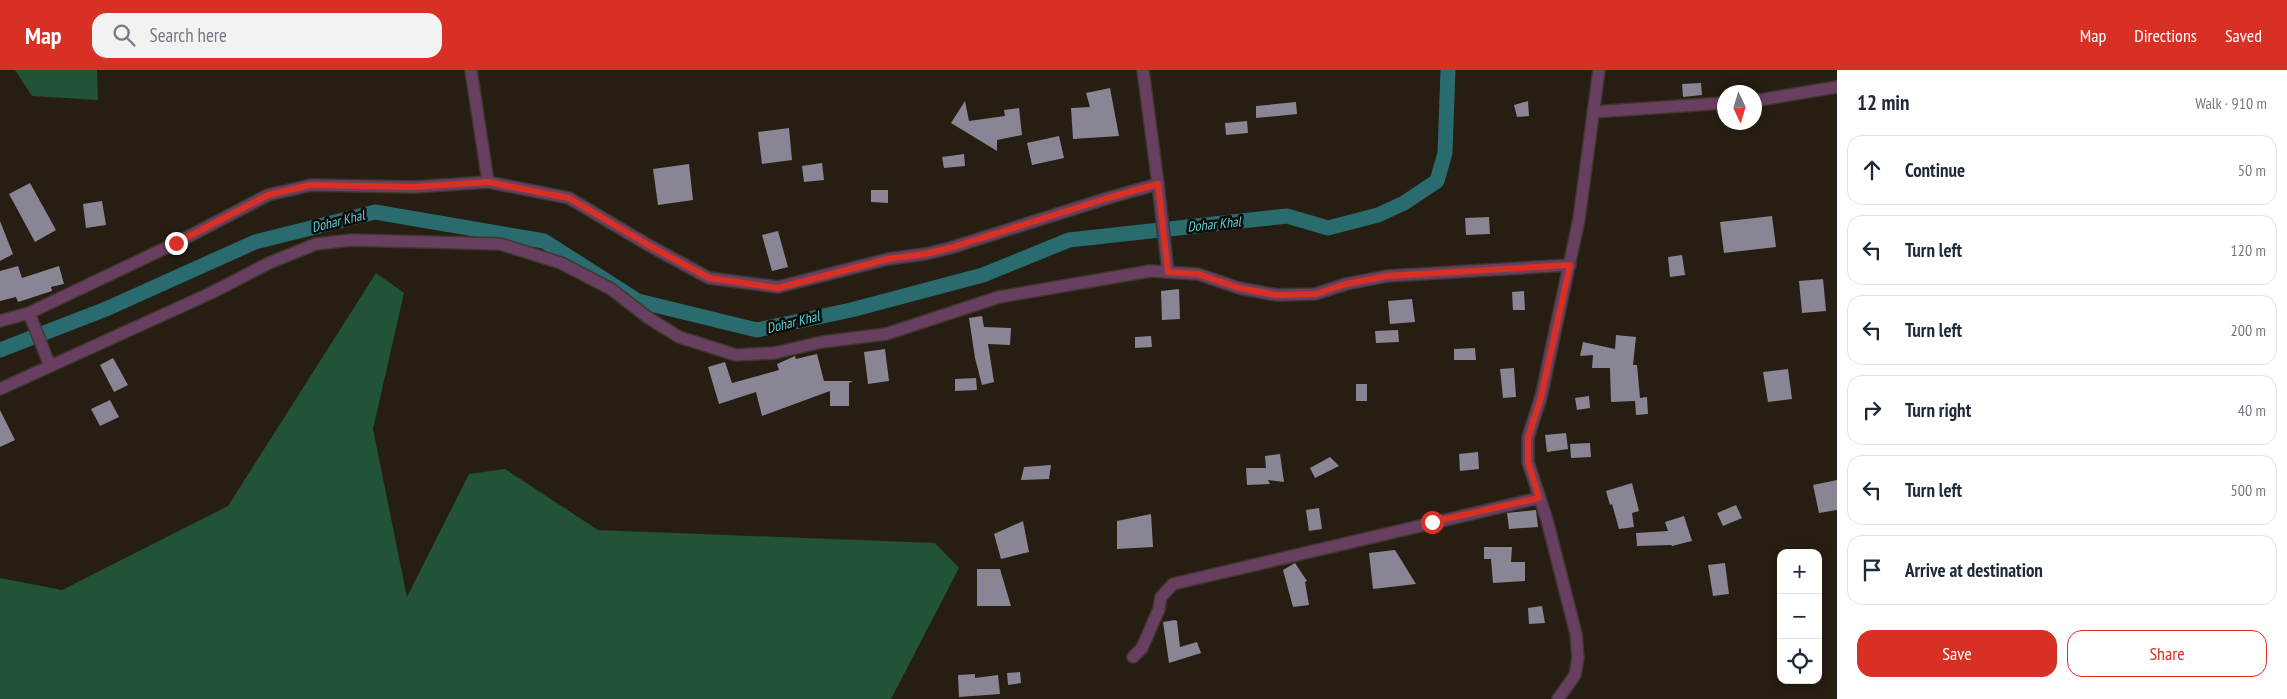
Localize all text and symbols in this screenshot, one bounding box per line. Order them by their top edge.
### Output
search box [92,13,442,58]
text: Map [25,20,62,51]
icon: search [110,21,138,49]
text: Search here [150,23,227,47]
text: Map [2080,24,2106,47]
text: Directions [2134,24,2197,47]
text: Saved [2225,24,2262,47]
north arrow [1717,85,1762,130]
text: 12 min [1857,89,1909,116]
text: Walk · 910 m [2195,93,2267,113]
icon: ahead [1858,156,1886,184]
text: Continue [1905,158,1965,182]
text: 50 m [2238,160,2266,180]
water label: Dohar Khal [310,205,368,236]
water label: Dohar Khal [1186,212,1243,236]
route end [165,232,188,255]
icon: left [1858,236,1886,264]
text: Turn left [1905,238,1962,262]
text: 120 m [2231,240,2266,260]
water label: Dohar Khal [765,306,823,337]
icon: left [1858,316,1886,344]
text: Turn left [1905,318,1962,342]
text: 200 m [2231,320,2266,340]
icon: right [1858,396,1886,424]
text: Turn right [1905,398,1971,422]
text: 40 m [2238,400,2266,420]
icon: left [1858,476,1886,504]
text: Turn left [1905,478,1962,502]
text: 500 m [2231,480,2266,500]
route start [1421,511,1444,534]
map controls [1777,549,1822,684]
button: + [1777,549,1822,594]
icon: arrive [1858,556,1886,584]
text: Arrive at destination [1905,558,2043,582]
button: − [1777,594,1822,639]
button: Save [1857,630,2057,677]
button: Share [2067,630,2267,677]
button: locate [1777,639,1822,684]

